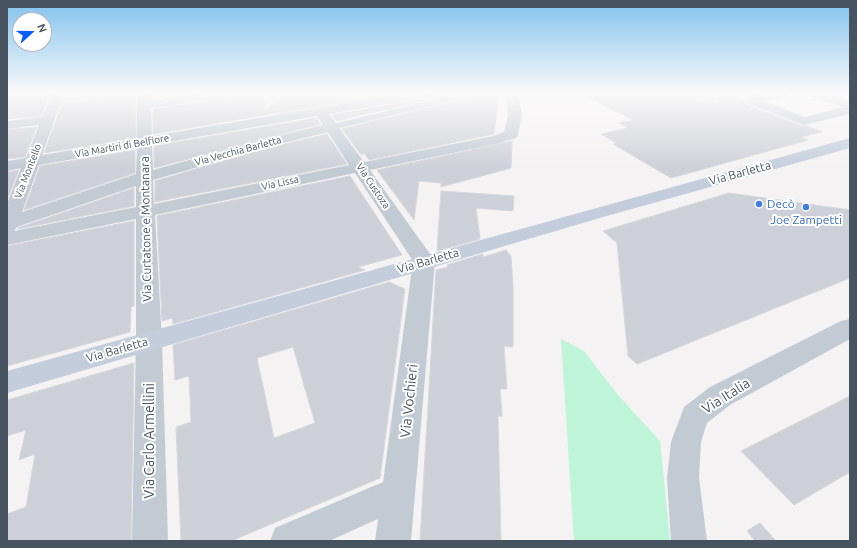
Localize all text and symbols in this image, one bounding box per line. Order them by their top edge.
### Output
north arrow [12,12,52,52]
text: N [35,22,49,34]
street label: Via Martiri di Belfiore [74,132,170,160]
street label: Via Vecchia Barletta [193,134,283,168]
street label: Via Montello [12,142,44,200]
street label: Via Curtatone e Montanara [138,156,154,302]
street label: Via Barletta [707,158,773,188]
street label: Via Custoza [353,161,393,211]
street label: Via Lissa [260,173,300,193]
place label: Decò [767,197,795,211]
marker: Decò [754,199,764,209]
marker: Joe Zampetti [801,202,811,212]
place label: Joe Zampetti [770,213,842,227]
street label: Via Barletta [395,245,461,277]
street label: Via Barletta [84,334,150,366]
street label: Via Vochieri [397,363,421,439]
street label: Via Italia [699,375,753,417]
street label: Via Carlo Armellini [141,383,157,499]

